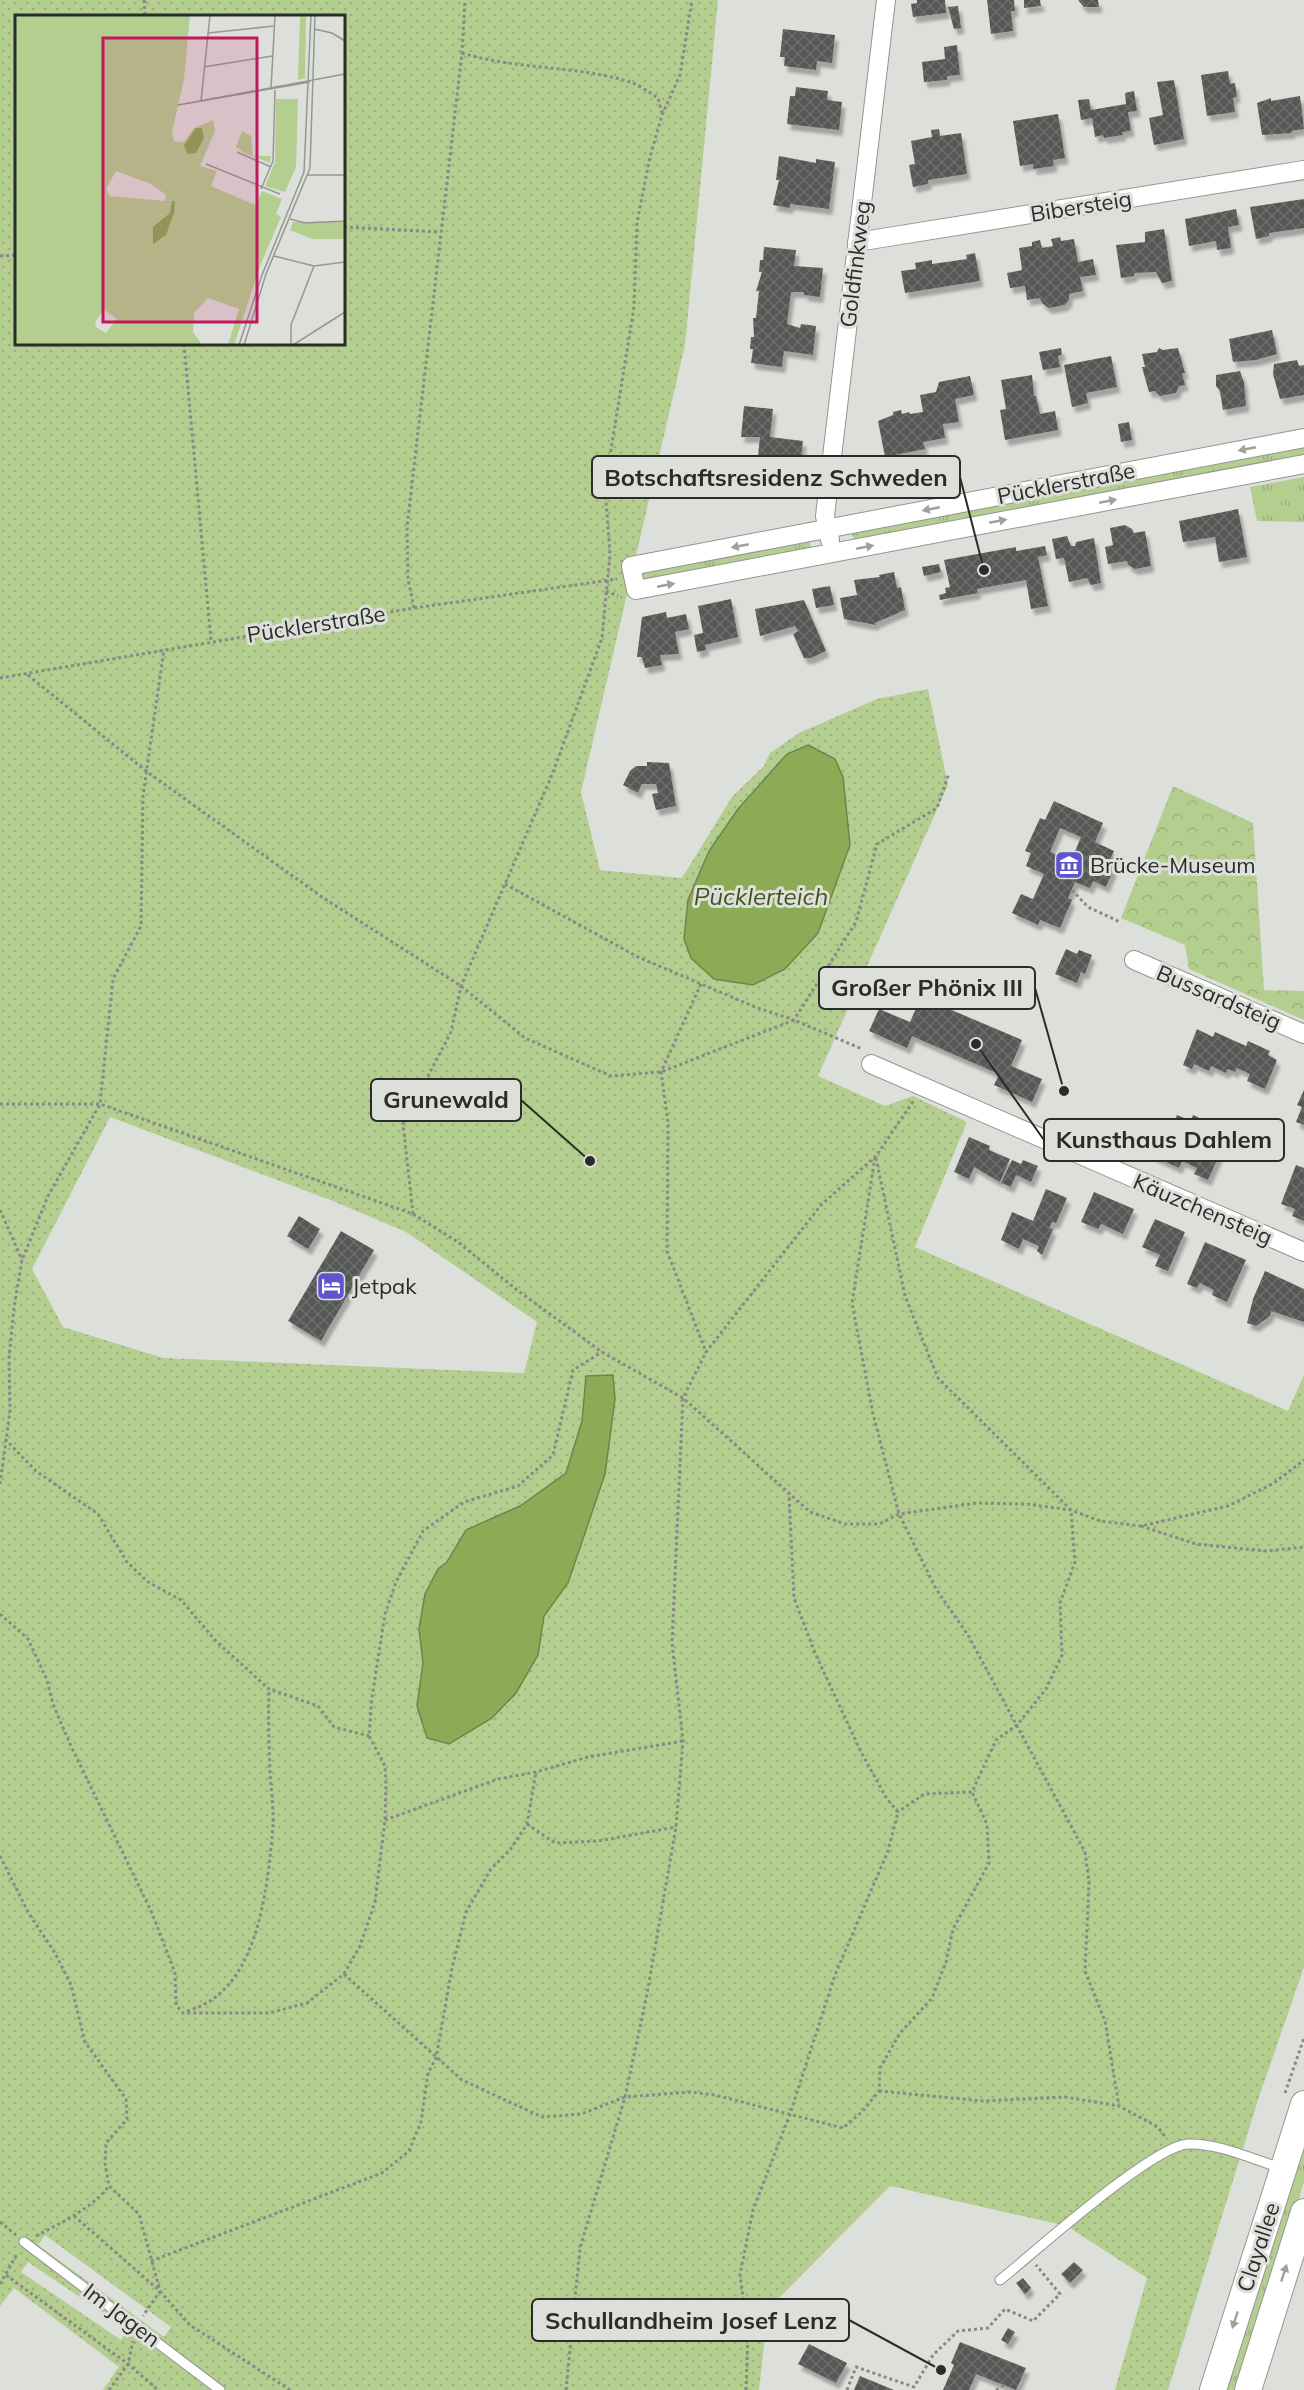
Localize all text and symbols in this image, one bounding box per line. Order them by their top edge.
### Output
inset map [15,15,345,345]
street label: Bibersteig [1028,184,1134,228]
street label: Goldfinkweg [833,199,877,329]
one-way arrow [1237,445,1256,454]
callout: Botschaftsresidenz Schweden [592,456,960,498]
street label: Pücklerstraße [995,456,1137,510]
text: Botschaftsresidenz Schweden [604,462,948,492]
one-way arrow [1099,496,1118,505]
one-way arrow [922,505,941,514]
one-way arrow [989,516,1008,525]
one-way arrow [730,541,749,550]
one-way arrow [855,542,874,551]
one-way arrow [657,580,676,589]
street label: Pücklerstraße [245,599,387,649]
museum icon: Brücke-Museum [1053,849,1085,881]
place label: Brücke-Museum [1090,851,1256,879]
water label: Pücklerteich [694,881,828,911]
street label: Bussardsteig [1153,958,1285,1036]
callout: Großer Phönix III [819,967,1035,1009]
text: Großer Phönix III [831,972,1023,1002]
callout: Grunewald [371,1079,521,1121]
text: Grunewald [383,1084,509,1114]
callout: Kunsthaus Dahlem [1044,1119,1284,1161]
text: Kunsthaus Dahlem [1056,1124,1272,1154]
street label: Käuzchensteig [1129,1167,1277,1251]
hotel icon: Jetpak [315,1270,347,1302]
place label: Jetpak [352,1272,417,1300]
street label: Clayallee [1230,2199,1286,2295]
one-way arrow [1280,2264,1290,2282]
street label: Im Jagen [78,2277,166,2353]
callout: Schullandheim Josef Lenz [532,2299,849,2341]
text: Schullandheim Josef Lenz [545,2305,837,2335]
one-way arrow [1230,2311,1239,2329]

